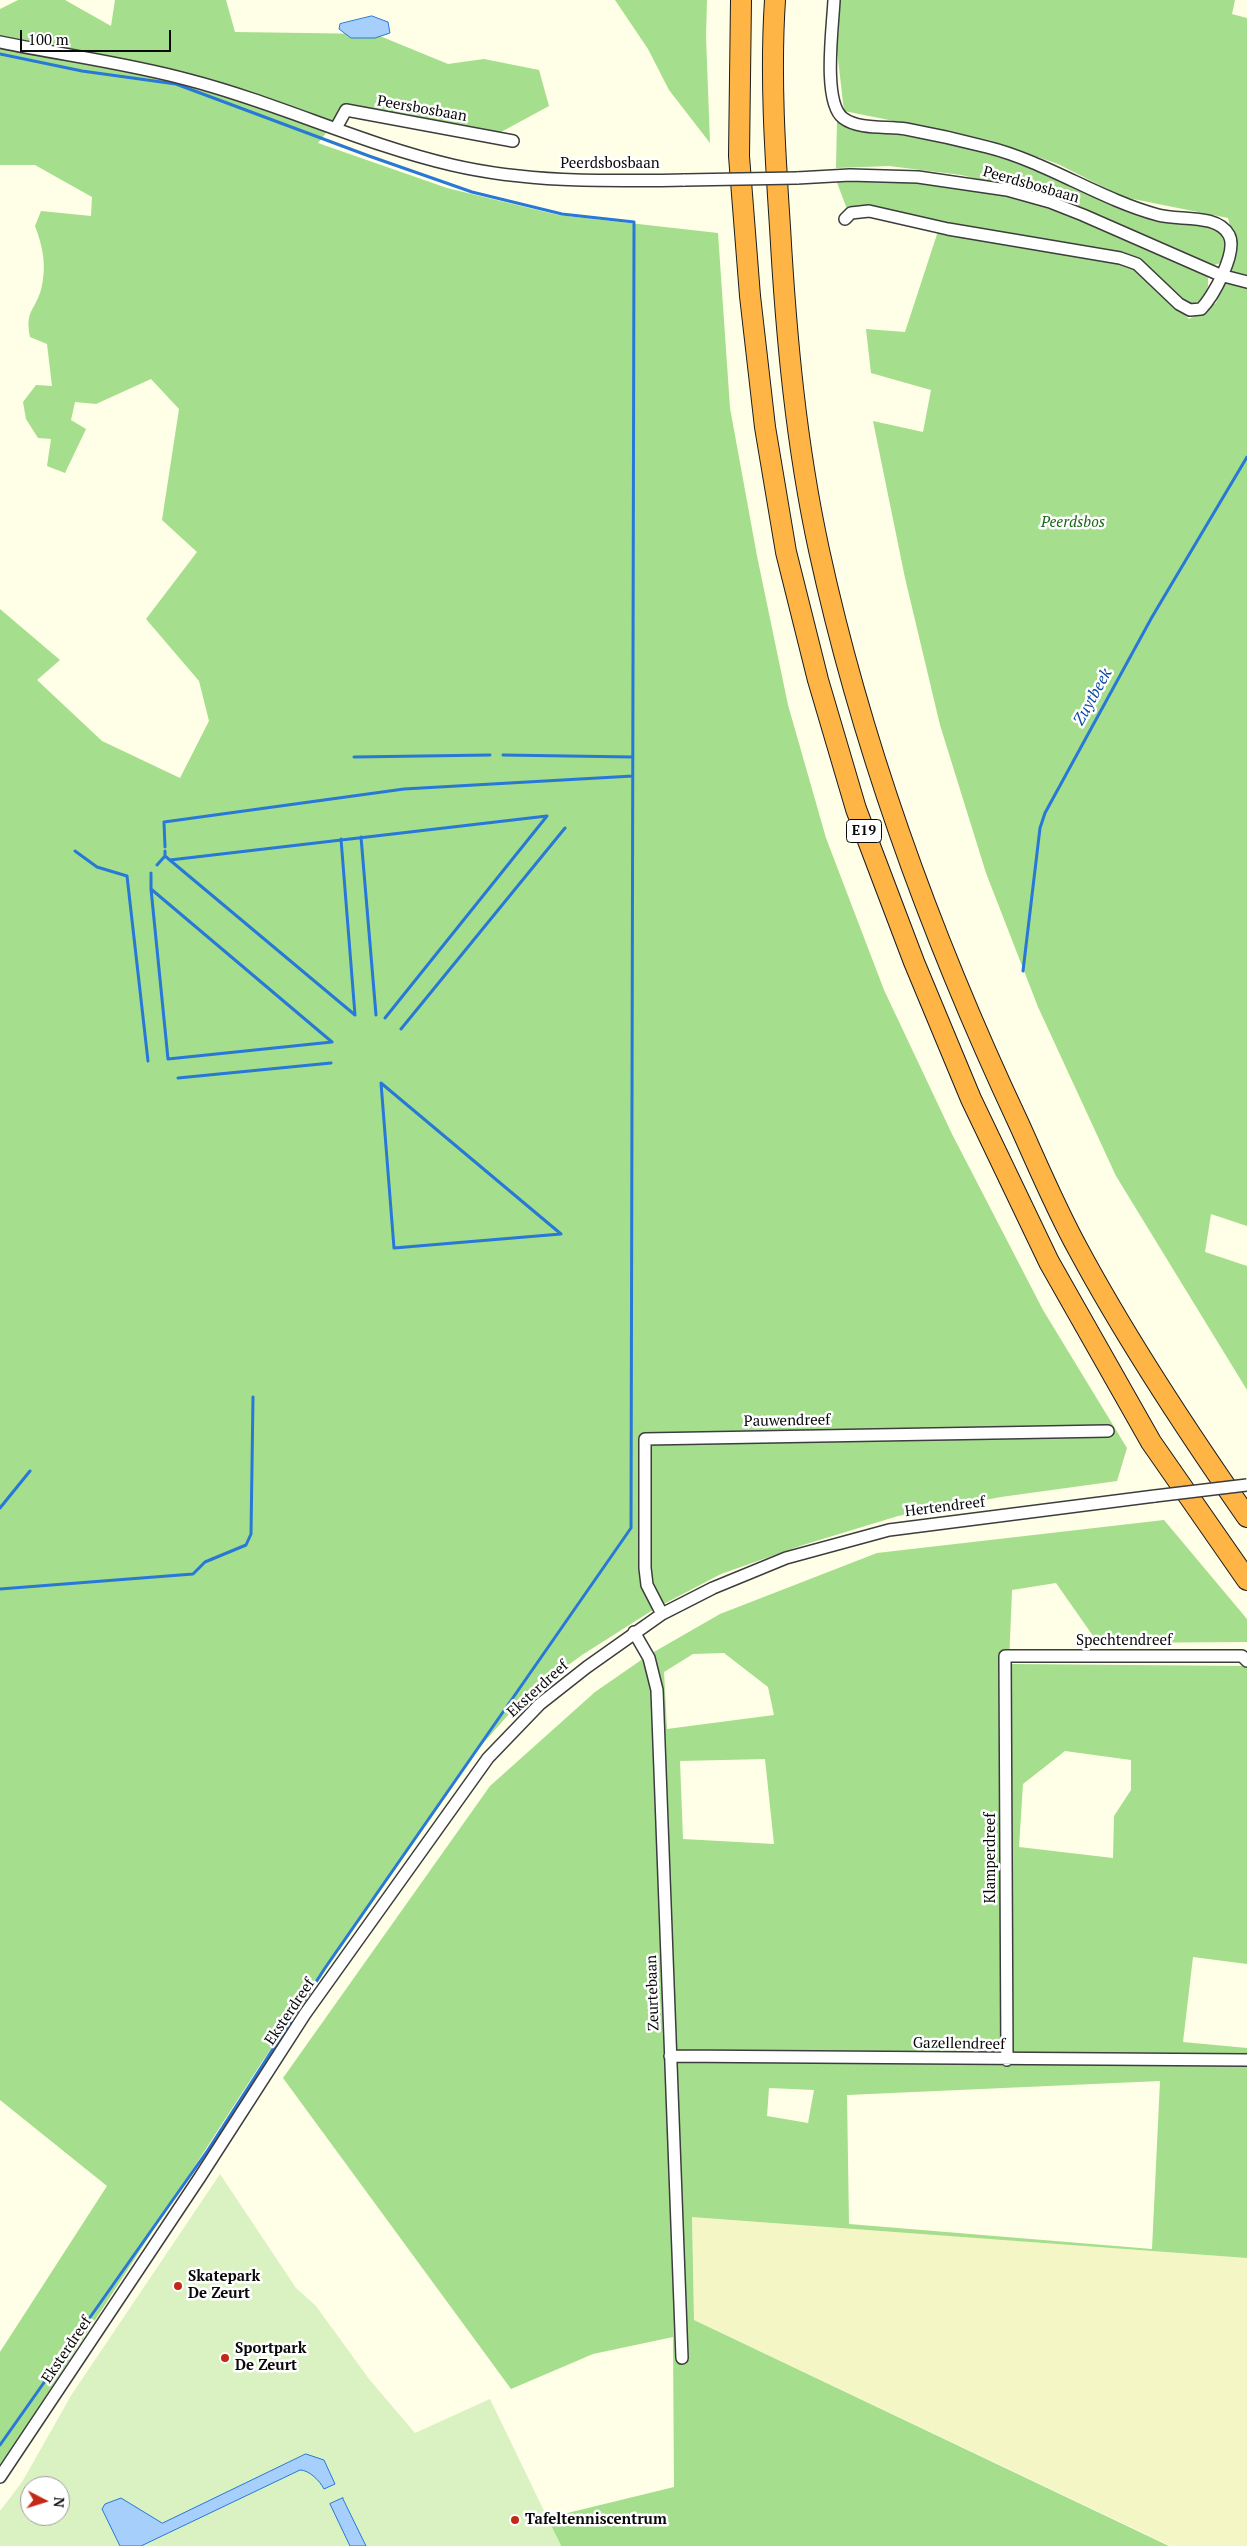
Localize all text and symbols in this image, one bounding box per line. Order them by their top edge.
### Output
scale bar [22,20,174,52]
text: 100 m [28,29,69,49]
street label: Peersbosbaan [376,92,468,126]
street label: Peerdsbosbaan [560,155,660,173]
street label: Peerdsbosbaan [981,163,1081,207]
park label: Peerdsbos [1041,514,1105,532]
water label: Zuytbeek [1070,665,1116,729]
road number: E19 [846,819,882,842]
street label: Pauwendreef [744,1411,830,1431]
street label: Hertendreef [904,1493,986,1521]
street label: Spechtendreef [1076,1632,1172,1650]
street label: Eksterdreef [504,1657,572,1721]
street label: Klamperdreef [982,1813,1000,1903]
street label: Zeurtebaan [643,1955,663,2031]
street label: Eksterdreef [261,1975,319,2049]
street label: Gazellendreef [913,2034,1005,2054]
place label: Skatepark De Zeurt [188,2268,260,2303]
marker: Skatepark De Zeurt [172,2280,184,2292]
street label: Eksterdreef [38,2313,96,2387]
place label: Sportpark De Zeurt [235,2340,307,2375]
marker: Sportpark De Zeurt [219,2352,231,2364]
north arrow [20,2476,70,2526]
text: N [50,2496,69,2508]
place label: Tafeltenniscentrum [525,2511,667,2529]
marker: Tafeltenniscentrum [509,2514,521,2526]

